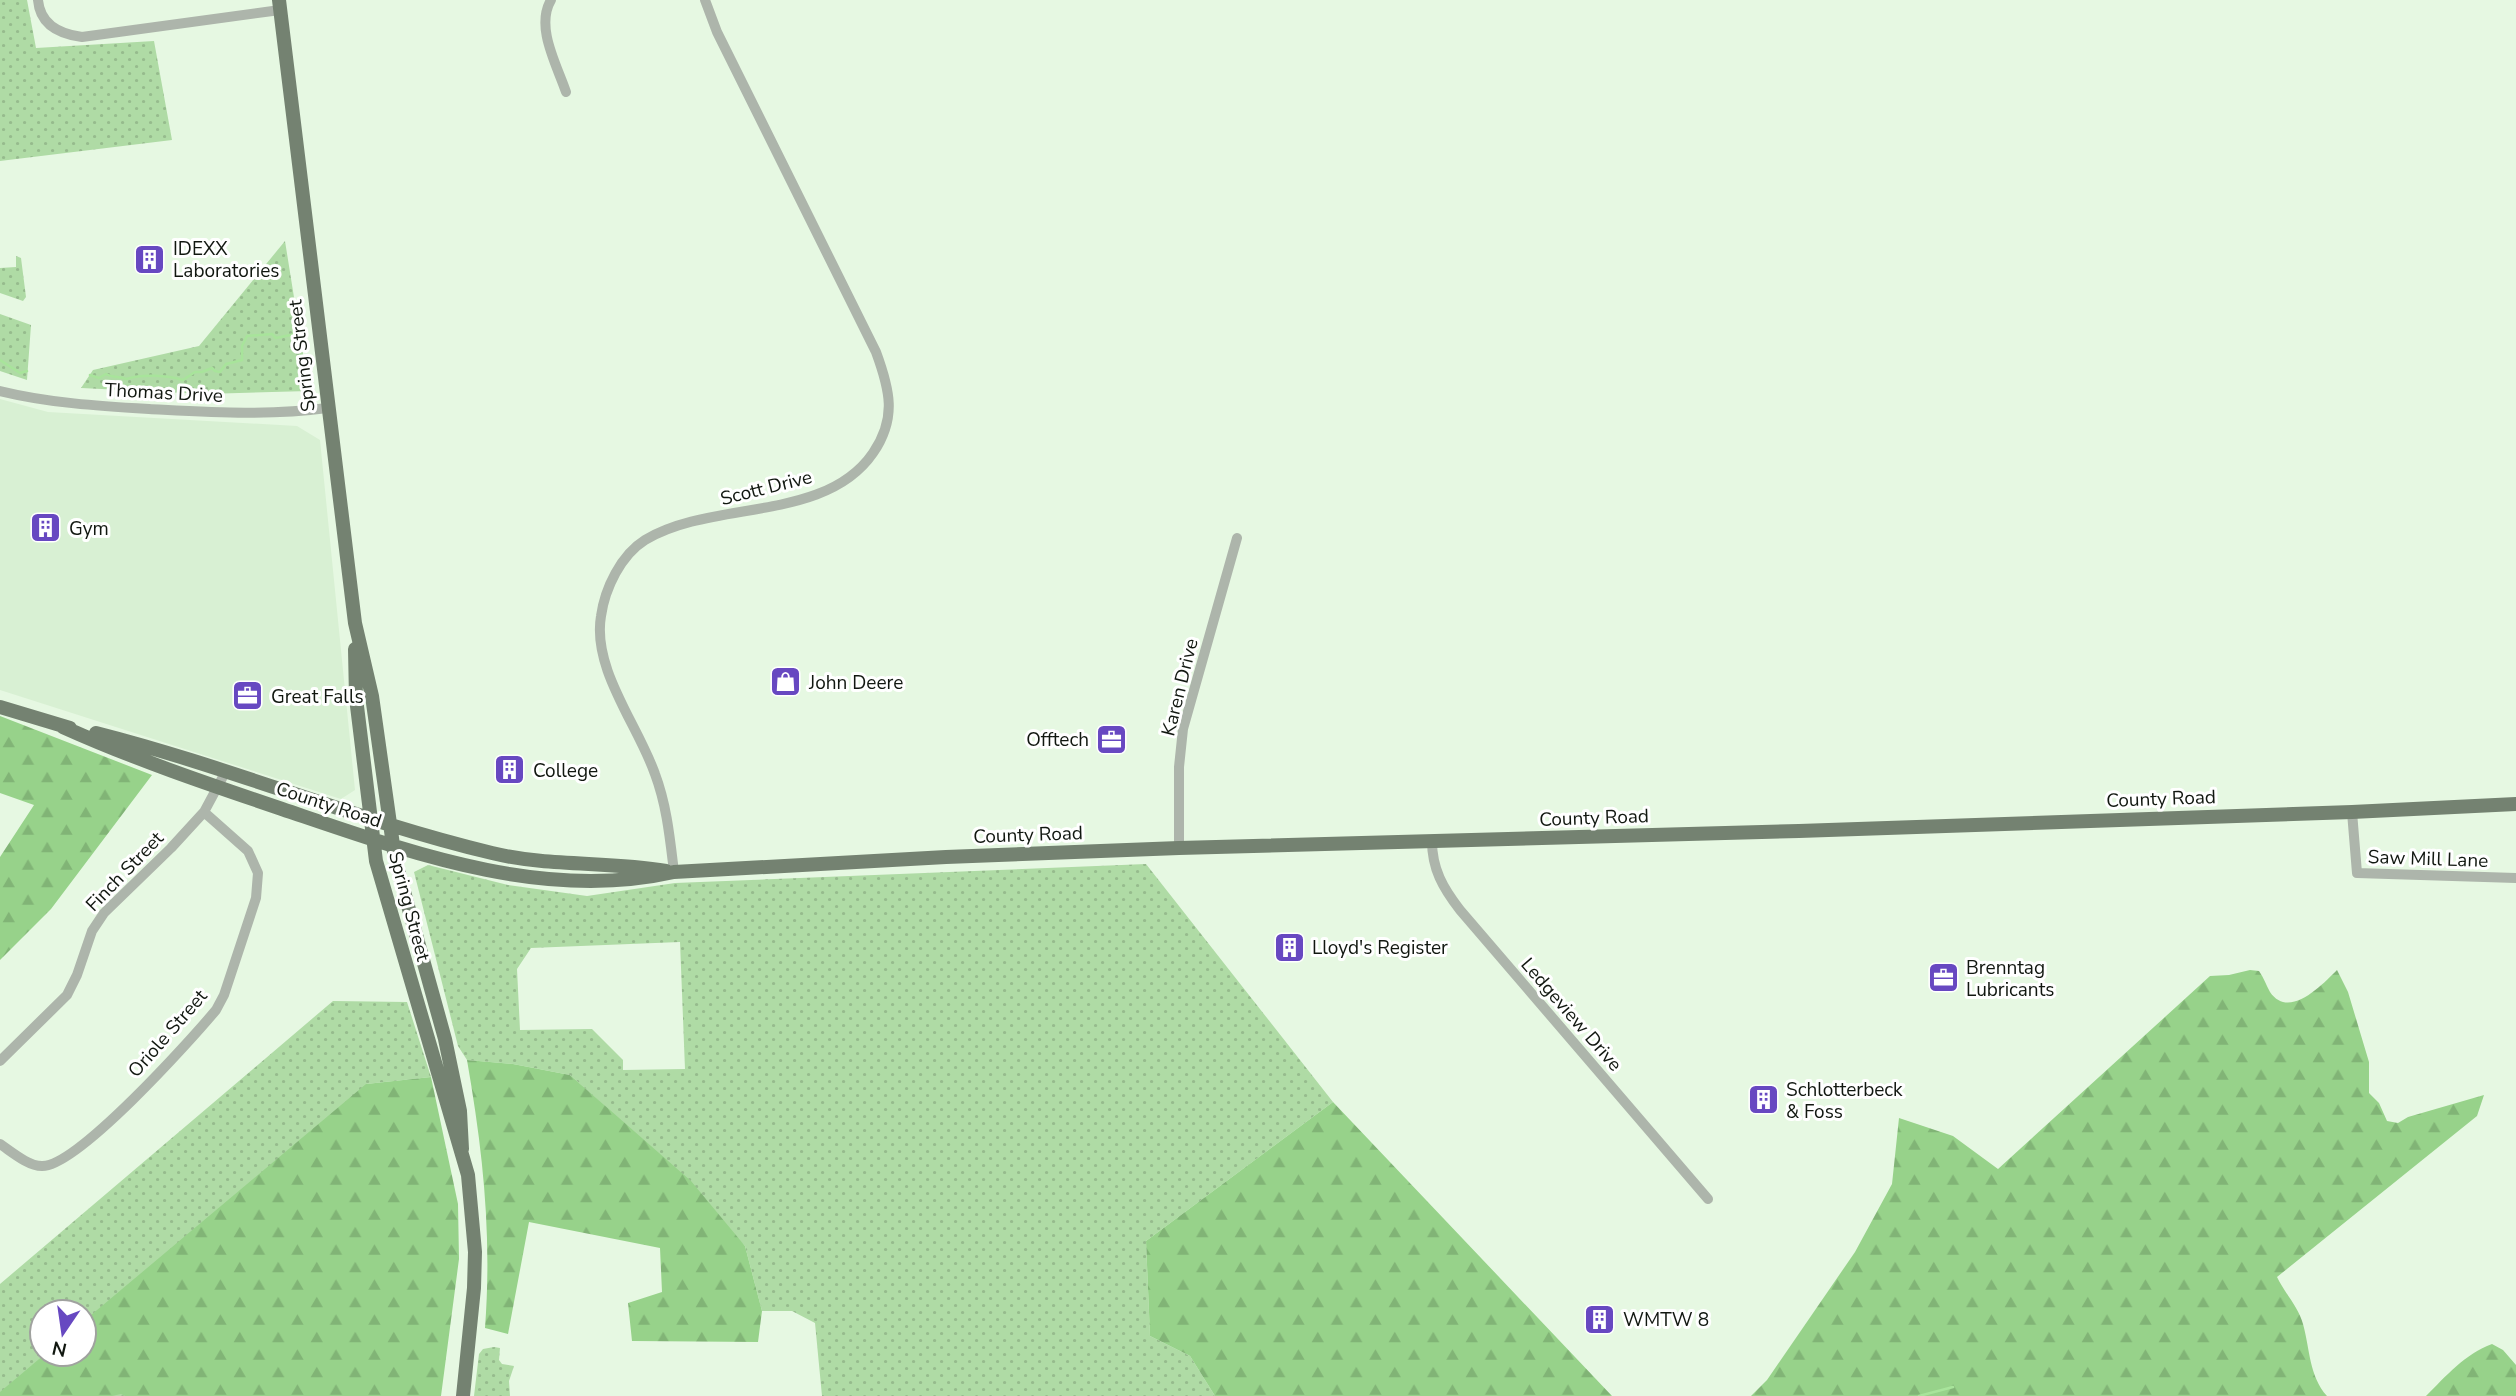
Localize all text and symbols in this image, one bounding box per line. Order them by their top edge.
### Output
place label: IDEXX Laboratories [173,236,279,284]
building icon: IDEXX Laboratories [133,242,167,276]
street label: Spring Street [282,298,322,413]
street label: Thomas Drive [104,377,224,409]
street label: Scott Drive [718,464,815,512]
building icon: Gym [29,511,63,545]
place label: Gym [69,516,109,542]
street label: Karen Drive [1155,636,1205,739]
shop icon: John Deere [769,665,803,699]
place label: John Deere [808,670,903,696]
office icon: Great Falls [231,679,265,713]
place label: Great Falls [271,684,364,710]
office icon: Offtech [1095,722,1129,756]
place label: Offtech [1026,727,1089,753]
building icon: College [493,753,527,787]
place label: College [533,758,598,784]
street label: County Road [272,776,385,834]
street label: County Road [2106,784,2216,814]
street label: County Road [1539,803,1649,833]
street label: County Road [973,820,1083,850]
street label: Finch Street [80,826,170,917]
street label: Saw Mill Lane [2367,844,2489,874]
street label: Spring Street [382,849,436,964]
building icon: Lloyd's Register [1272,930,1306,964]
place label: Lloyd's Register [1312,935,1448,961]
street label: Ledgeview Drive [1515,952,1628,1077]
place label: Brenntag Lubricants [1966,955,2054,1003]
office icon: Brenntag Lubricants [1926,961,1960,995]
street label: Oriole Street [122,984,213,1083]
place label: Schlotterbeck & Foss [1786,1077,1903,1125]
building icon: Schlotterbeck & Foss [1746,1083,1780,1117]
north arrow [28,1298,98,1368]
building icon: WMTW 8 [1583,1302,1617,1336]
place label: WMTW 8 [1623,1307,1709,1333]
text: N [50,1334,69,1363]

